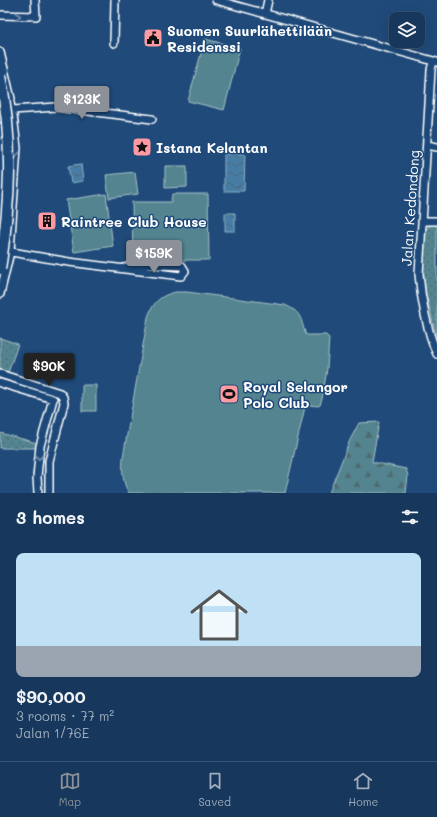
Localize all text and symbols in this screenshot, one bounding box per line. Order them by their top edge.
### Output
one-way arrow [15,12,21,20]
map controls [389,12,425,48]
button: layers [389,12,425,48]
place label: Suomen Suurlähettilään Residenssi [167,21,332,56]
public building icon: Suomen Suurlähettilään Residenssi [142,27,164,49]
pin: $123K [54,86,110,120]
text: $123K [63,90,101,107]
place icon: Istana Kelantan [131,136,153,158]
place label: Istana Kelantan [156,138,268,157]
street label: Jalan Kedondong [396,149,424,267]
one-way arrow [12,151,21,157]
building icon: Raintree Club House [36,210,58,232]
place label: Raintree Club House [61,212,207,231]
pin: $159K [126,240,182,274]
text: $159K [135,244,173,261]
pin: $90K [25,353,73,387]
text: $90K [33,357,65,374]
place label: Royal Selangor Polo Club [243,377,348,412]
sports icon: Royal Selangor Polo Club [218,383,240,405]
one-way arrow [35,454,44,461]
text: 3 homes [16,506,85,528]
icon: filters [399,506,421,528]
icon: home [183,579,255,651]
text: $90,000 [16,685,86,707]
text: 3 rooms · 77 m² [16,707,114,724]
text: Jalan 1/76E [16,724,89,741]
tab: Map [59,770,81,809]
tab: Saved [198,770,231,809]
tab: Home [348,770,378,809]

